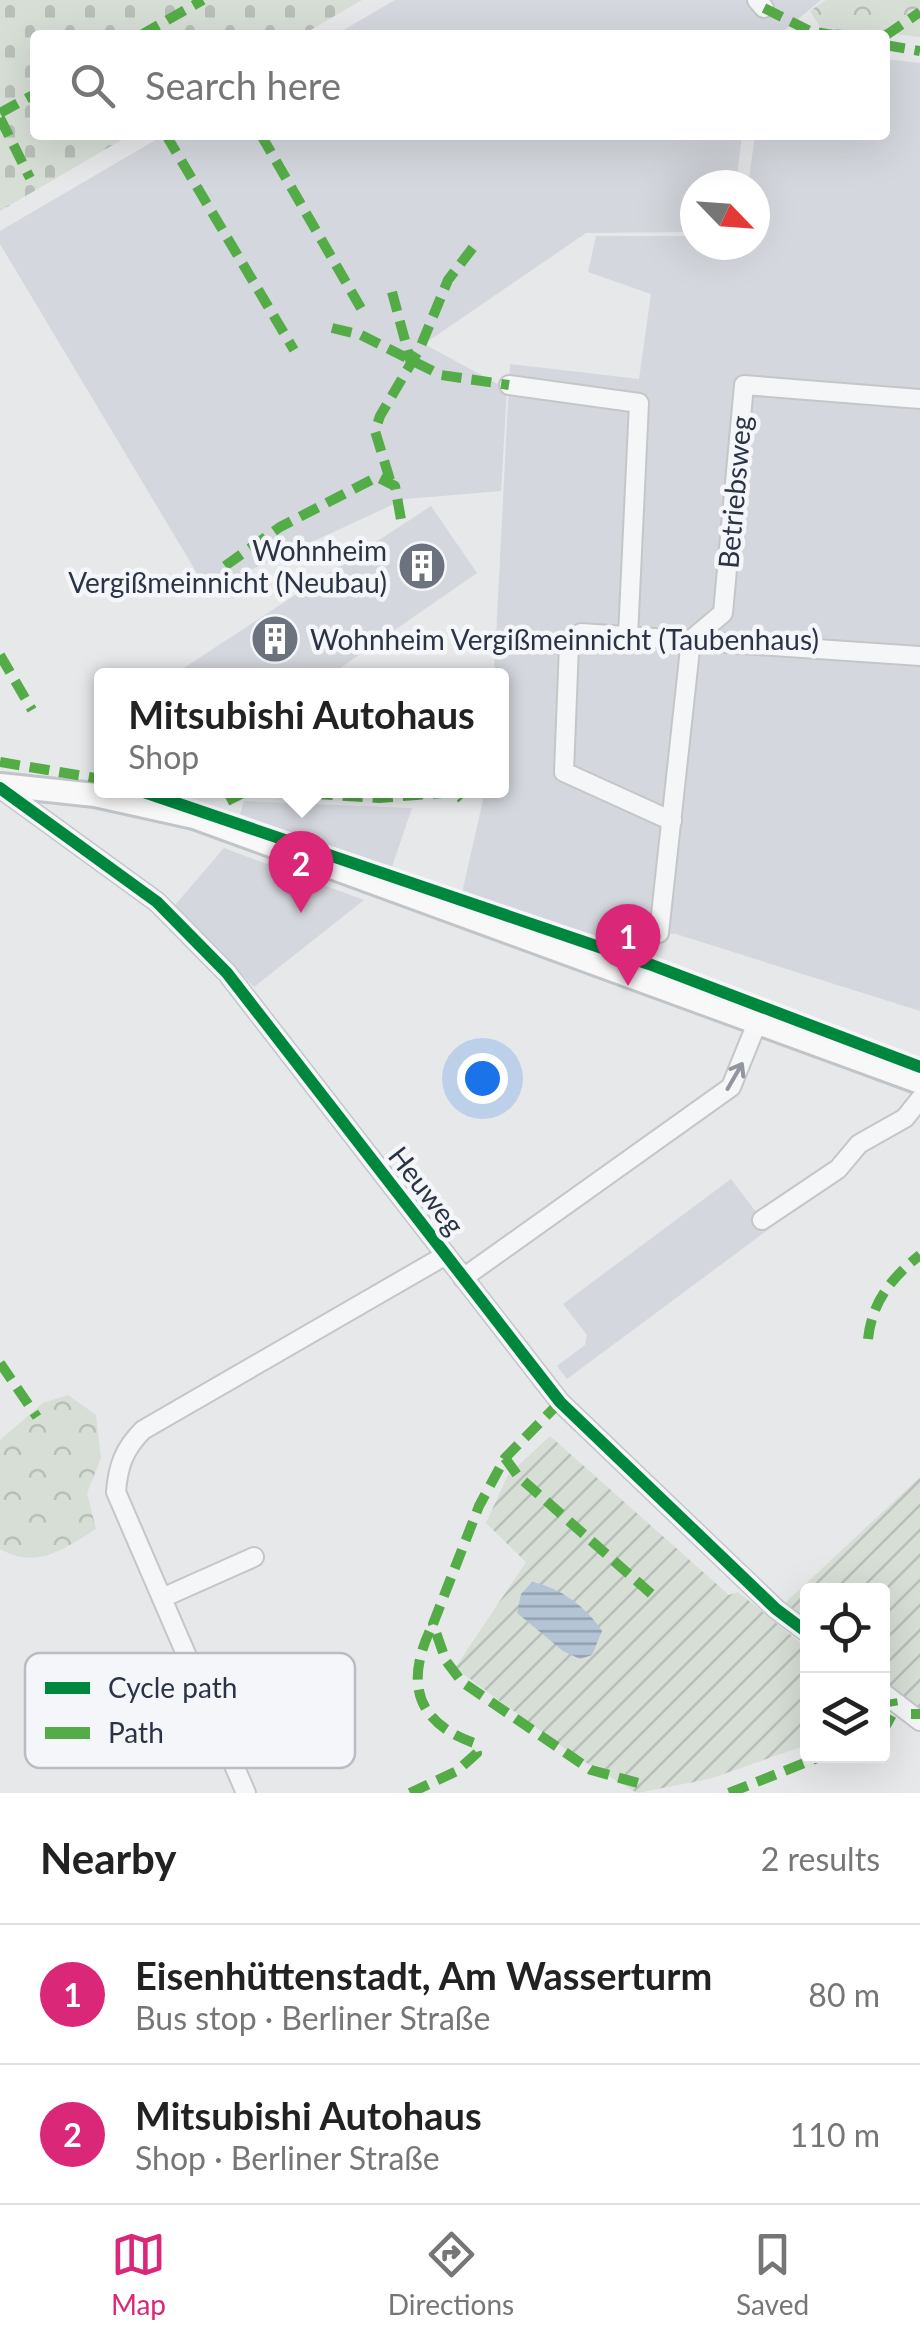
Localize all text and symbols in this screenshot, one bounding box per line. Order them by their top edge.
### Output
search box [30,30,890,140]
icon: search [65,58,120,113]
text: Search here [145,62,341,108]
north arrow [680,170,770,260]
street label: Betriebsweg [710,414,758,570]
place label: Wohnheim Vergißmeinnicht (Neubau) [68,533,387,599]
building icon: Wohnheim Vergißmeinnicht (Neubau) [396,540,448,592]
building icon: Wohnheim Vergißmeinnicht (Taubenhaus) [249,613,301,665]
place label: Wohnheim Vergißmeinnicht (Taubenhaus) [310,622,819,656]
popup [94,668,509,798]
text: Mitsubishi Autohaus [128,691,475,737]
text: Shop [128,737,199,776]
pin: 2 [268,830,334,913]
pin: 1 [596,904,660,986]
your location [457,1053,508,1104]
one-way arrow [725,1062,745,1091]
street label: Heuweg [382,1139,472,1241]
map controls [800,1583,890,1763]
button: locate [800,1583,890,1673]
legend [25,1653,355,1768]
text: Cycle path [108,1670,237,1704]
button: layers [800,1673,890,1763]
text: Path [108,1715,164,1749]
text: Nearby [40,1833,177,1883]
text: 2 results [761,1839,880,1878]
text: Eisenhüttenstadt, Am Wasserturm [135,1952,712,1998]
text: 1 [63,1975,82,2014]
text: 80 m [808,1975,880,2014]
text: Bus stop · Berliner Straße [135,1998,490,2037]
text: Mitsubishi Autohaus [135,2092,482,2138]
text: 2 [63,2115,82,2154]
text: 110 m [790,2115,880,2154]
text: Shop · Berliner Straße [135,2138,440,2177]
tab: Map [111,2227,166,2321]
tab: Directions [388,2227,514,2321]
tab: Saved [736,2227,809,2321]

